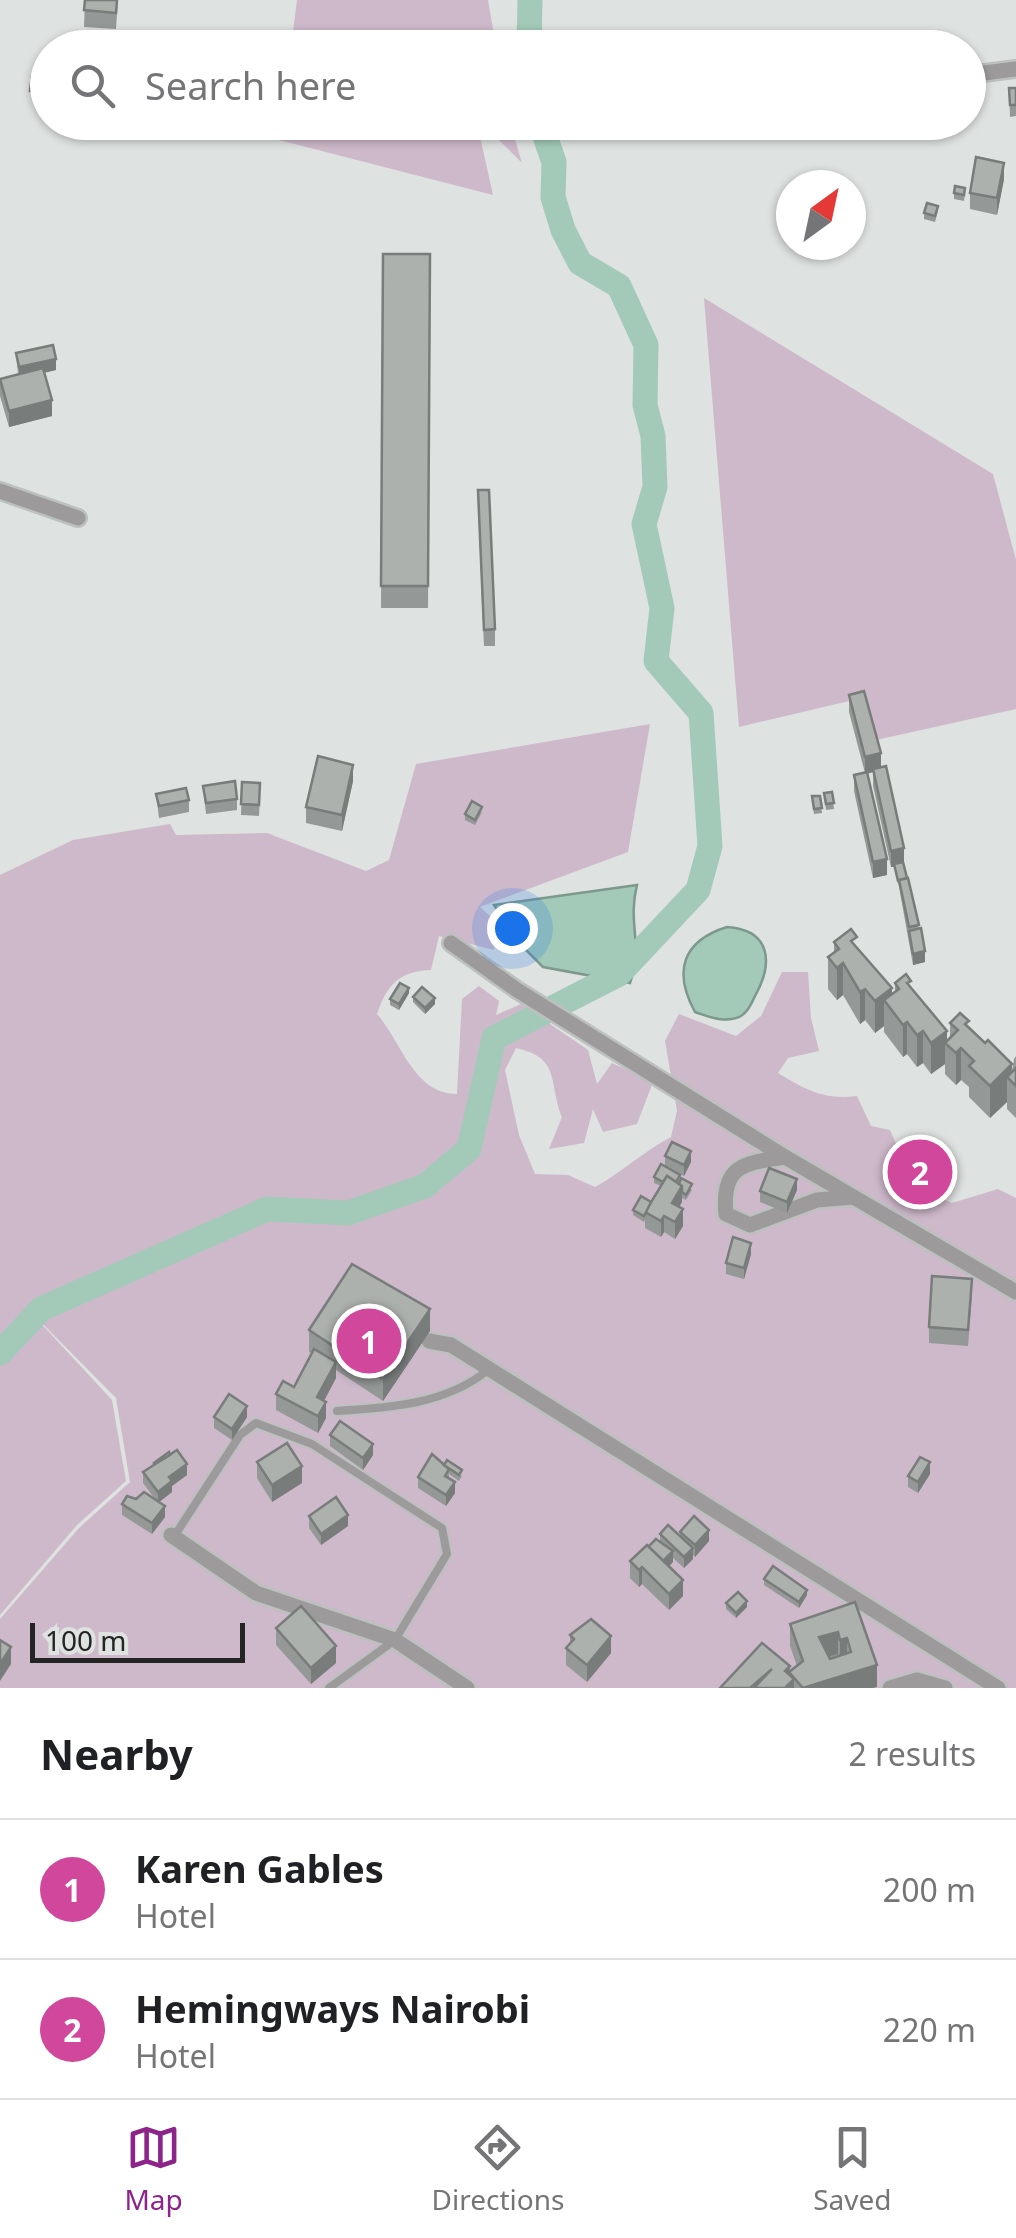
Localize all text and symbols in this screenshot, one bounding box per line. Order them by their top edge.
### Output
search box [30,30,986,140]
icon: search [65,58,120,113]
text: Search here [145,59,356,111]
north arrow [776,170,866,260]
your location [487,903,538,954]
pin: 2 [888,1134,952,1210]
pin: 1 [336,1304,402,1378]
scale bar [30,1618,245,1662]
text: 100 m [45,1621,127,1659]
text: Nearby [40,1725,193,1782]
text: 2 results [849,1732,976,1775]
text: Karen Gables [135,1842,384,1894]
text: 1 [63,1868,82,1911]
text: 200 m [883,1868,976,1911]
text: Hotel [135,1894,216,1937]
text: Hemingways Nairobi [135,1982,530,2034]
text: 2 [63,2008,82,2051]
text: 220 m [883,2008,976,2051]
text: Hotel [135,2034,216,2077]
tab: Map [124,2120,183,2218]
tab: Directions [432,2120,564,2218]
tab: Saved [813,2120,892,2218]

